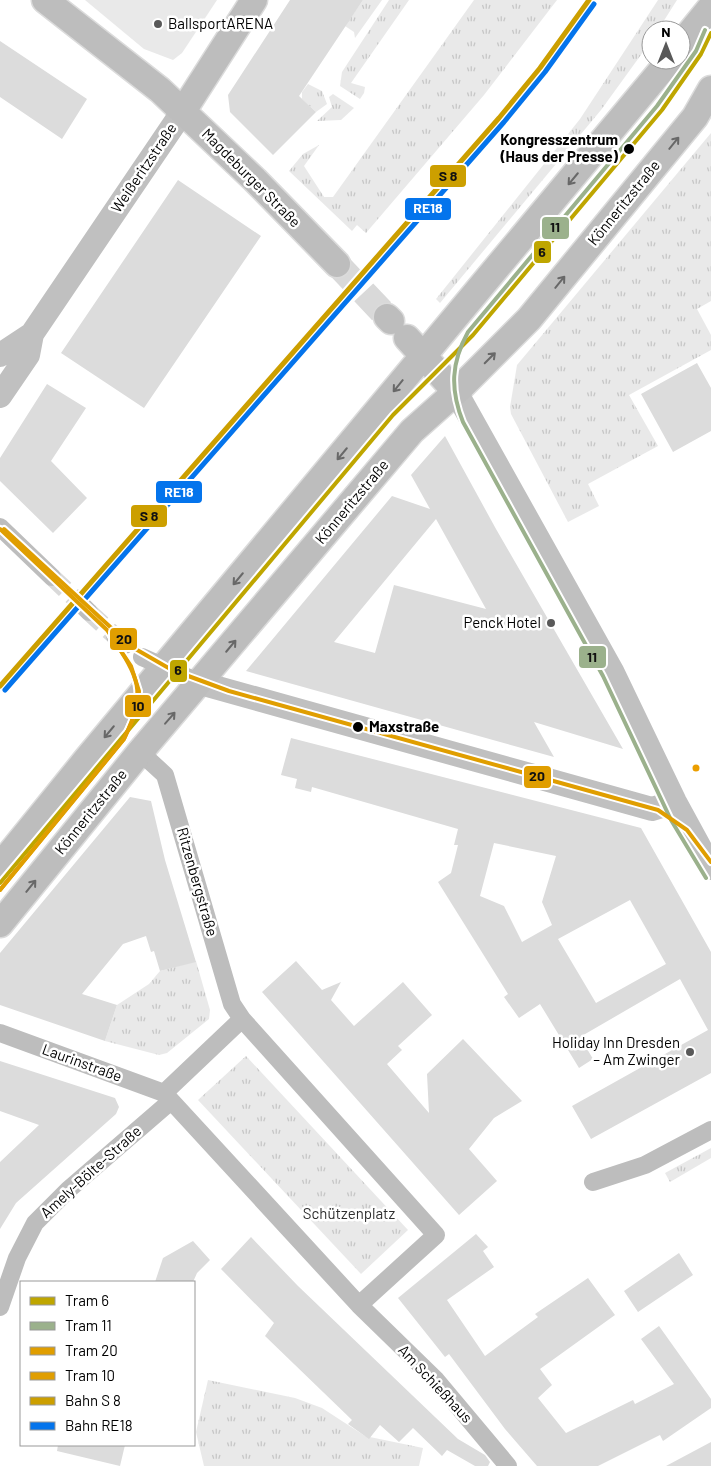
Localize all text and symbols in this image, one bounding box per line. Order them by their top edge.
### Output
place label: BallsportARENA [168,14,273,32]
marker: BallsportARENA [152,18,164,30]
north arrow [641,20,691,70]
text: N [661,23,671,40]
street label: Weißeritzstraße [107,119,180,216]
street label: Magdeburger Straße [199,124,305,230]
place label: Kongresszentrum (Haus der Presse) [499,130,619,165]
one-way arrow [668,137,679,150]
marker: Kongresszentrum (Haus der Presse) [622,142,636,156]
street label: Könneritzstraße [583,156,663,249]
line badge: S 8 [429,164,467,188]
text: S 8 [439,167,458,184]
one-way arrow [567,172,578,185]
line badge: RE18 [404,197,452,221]
text: RE18 [413,199,443,216]
line badge: 11 [541,216,570,240]
text: 11 [550,218,560,235]
line badge: 6 [533,240,552,264]
text: 6 [538,243,546,260]
one-way arrow [554,276,565,289]
one-way arrow [484,352,496,364]
one-way arrow [393,379,404,392]
one-way arrow [336,448,347,461]
street label: Könneritzstraße [311,456,392,547]
line badge: RE18 [155,480,203,504]
text: RE18 [164,483,194,500]
line badge: S 8 [130,504,168,528]
text: S 8 [140,507,159,524]
one-way arrow [232,572,243,585]
place label: Penck Hotel [464,613,541,631]
marker: Penck Hotel [545,617,557,629]
line badge: 20 [109,627,138,651]
text: 20 [116,630,132,647]
one-way arrow [225,639,237,652]
line badge: 11 [578,645,607,669]
text: 11 [587,648,597,665]
line badge: 6 [169,659,188,683]
text: 6 [174,661,182,678]
line badge: 10 [124,694,152,718]
text: 10 [132,697,144,714]
one-way arrow [164,711,176,724]
place label: Maxstraße [369,717,439,735]
marker: Maxstraße [351,720,365,734]
one-way arrow [104,725,115,738]
unlabelled marker [691,763,701,773]
street label: Könneritzstraße [50,765,130,858]
line badge: 20 [523,765,552,789]
text: 20 [529,767,545,784]
street label: Ritzenbergstraße [174,825,222,938]
one-way arrow [25,880,36,893]
place label: Holiday Inn Dresden – Am Zwinger [552,1033,681,1068]
street label: Laurinstraße [40,1039,125,1085]
marker: Holiday Inn Dresden – Am Zwinger [684,1046,696,1058]
street label: Amely-Bölte-Straße [36,1121,144,1221]
park label: Schützenplatz [303,1204,396,1222]
legend [20,1281,195,1446]
text: Tram 6 [65,1291,109,1309]
text: Tram 11 [65,1316,112,1334]
street label: Am Schießhaus [395,1340,477,1426]
text: Tram 20 [65,1341,118,1359]
text: Tram 10 [65,1366,115,1384]
text: Bahn S 8 [65,1391,121,1409]
text: Bahn RE18 [65,1416,132,1434]

